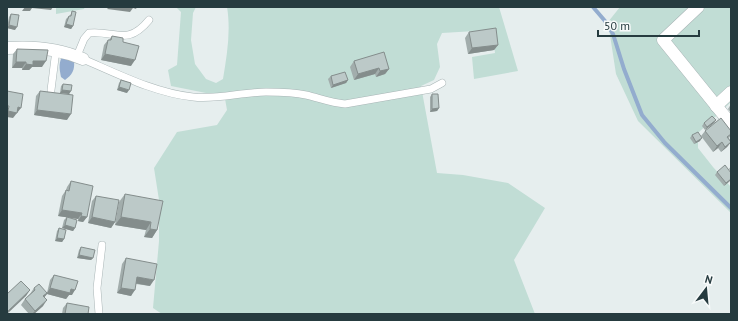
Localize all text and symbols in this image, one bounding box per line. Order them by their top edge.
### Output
scale bar [598,12,699,38]
text: 50 m [604,18,630,33]
north arrow [686,269,726,309]
text: N [703,272,714,287]

